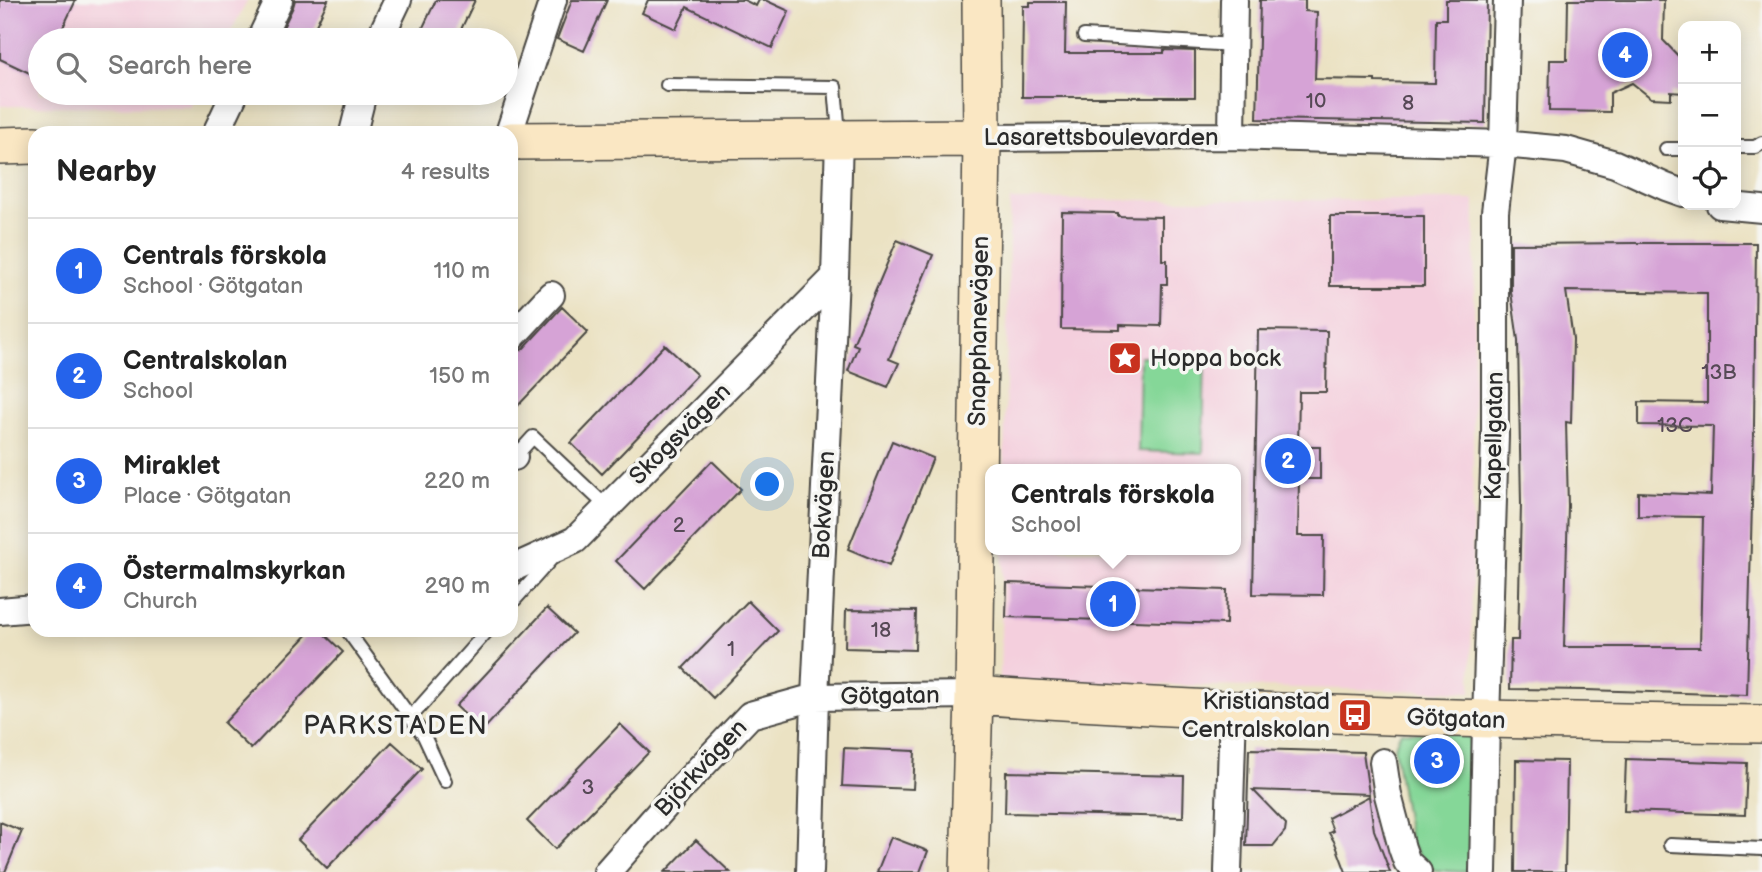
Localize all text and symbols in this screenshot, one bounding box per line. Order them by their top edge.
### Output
map controls [1678,21,1741,210]
button: + [1678,21,1741,84]
search box [28,28,518,105]
pin: 4 [1602,29,1648,81]
icon: search [52,48,90,86]
text: Search here [108,51,252,82]
button: − [1678,84,1741,147]
house number: 10 [1306,89,1326,114]
house number: 8 [1402,91,1414,116]
street label: Lasarettsboulevarden [983,123,1219,152]
button: locate [1678,147,1741,210]
text: Nearby [56,154,156,190]
text: 4 results [401,158,490,186]
street label: Snapphanevägen [963,236,995,426]
text: Centrals förskola [123,241,327,272]
text: 1 [74,257,84,285]
text: 110 m [433,257,490,285]
text: School · Götgatan [123,272,303,300]
place icon: Hoppa bock [1106,339,1144,377]
place label: Hoppa bock [1150,344,1281,373]
text: Centralskolan [123,346,287,377]
house number: 13B [1701,360,1737,385]
text: 2 [72,362,86,390]
text: 150 m [429,362,490,390]
street label: Kapellgatan [1478,371,1510,501]
text: School [123,377,193,405]
street label: Skogsvägen [623,377,737,491]
house number: 13C [1657,413,1693,438]
pin: 2 [1265,435,1311,487]
street label: Bokvägen [807,450,841,560]
text: Miraklet [123,451,220,482]
popup [985,464,1241,555]
text: 3 [72,467,86,495]
text: 220 m [424,467,490,495]
your location [750,467,784,501]
text: Centrals förskola [1011,480,1215,511]
text: Place · Götgatan [123,482,291,510]
text: School [1011,511,1081,539]
house number: 2 [673,513,686,538]
text: Östermalmskyrkan [123,556,346,587]
text: 4 [72,572,86,600]
text: 290 m [424,572,490,600]
pin: 1 [1090,578,1136,630]
text: Church [123,587,198,615]
house number: 18 [871,618,891,643]
house number: 1 [727,637,735,662]
street label: Götgatan [840,681,940,711]
place label: Kristianstad Centralskolan [1182,687,1330,744]
bus stop icon: Kristianstad Centralskolan [1336,696,1374,734]
street label: Götgatan [1406,703,1506,735]
district label: PARKSTADEN [303,711,489,742]
street label: Björkvägen [649,713,753,823]
pin: 3 [1414,735,1460,787]
house number: 3 [582,775,594,800]

